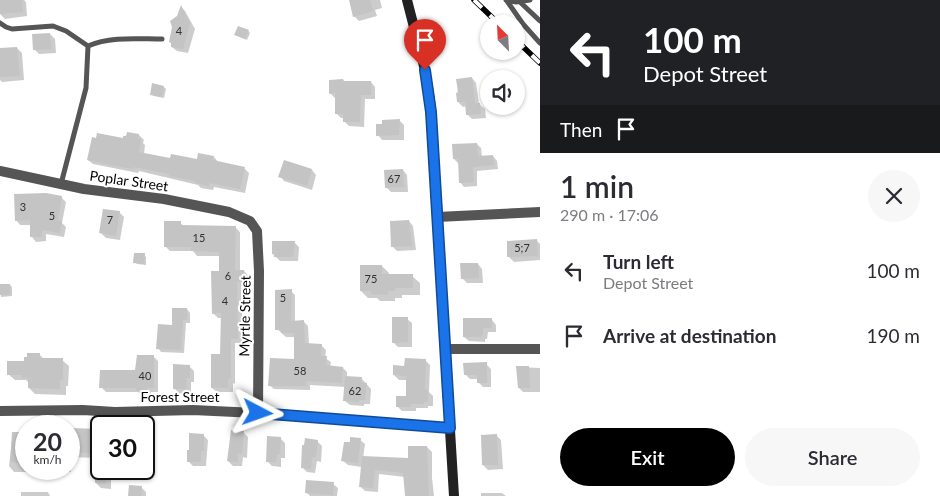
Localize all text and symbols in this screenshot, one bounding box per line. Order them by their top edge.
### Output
north arrow [480,15,525,60]
map controls [480,15,525,115]
text: 100 m [643,18,742,60]
pin [404,19,446,70]
icon: left [560,20,625,85]
house number: 4 [176,24,183,37]
icon: arrive [411,26,439,54]
text: Depot Street [643,60,767,87]
button: sound [480,70,525,115]
icon: arrive [612,115,640,143]
text: Then [560,118,602,141]
street label: Poplar Street [89,167,170,194]
text: 1 min [560,168,634,204]
button: close [868,170,920,222]
house number: 67 [388,172,400,185]
house number: 3 [20,200,26,213]
text: 290 m · 17:06 [560,205,659,224]
house number: 5 [49,209,55,222]
house number: 7 [107,213,113,226]
house number: 15 [193,231,205,244]
house number: 5;7 [514,241,530,254]
text: Turn left [603,250,674,273]
icon: left [560,257,588,285]
text: 100 m [866,259,920,282]
house number: 6 [225,269,231,282]
house number: 75 [365,272,377,285]
text: Depot Street [603,273,693,292]
street label: Myrtle Street [235,275,254,357]
house number: 5 [280,291,286,304]
house number: 4 [222,294,229,307]
icon: arrive [560,322,588,350]
text: Arrive at destination [603,324,776,347]
text: 190 m [866,324,920,347]
house number: 58 [294,364,306,377]
house number: 40 [139,369,152,382]
house number: 62 [349,384,361,397]
position arrow [231,386,283,438]
street label: Forest Street [141,388,219,405]
speed limit sign: 30 [90,415,155,480]
text: 20 [33,426,62,456]
button: Exit [560,428,735,486]
button: Share [745,428,920,486]
text: km/h [33,452,62,467]

